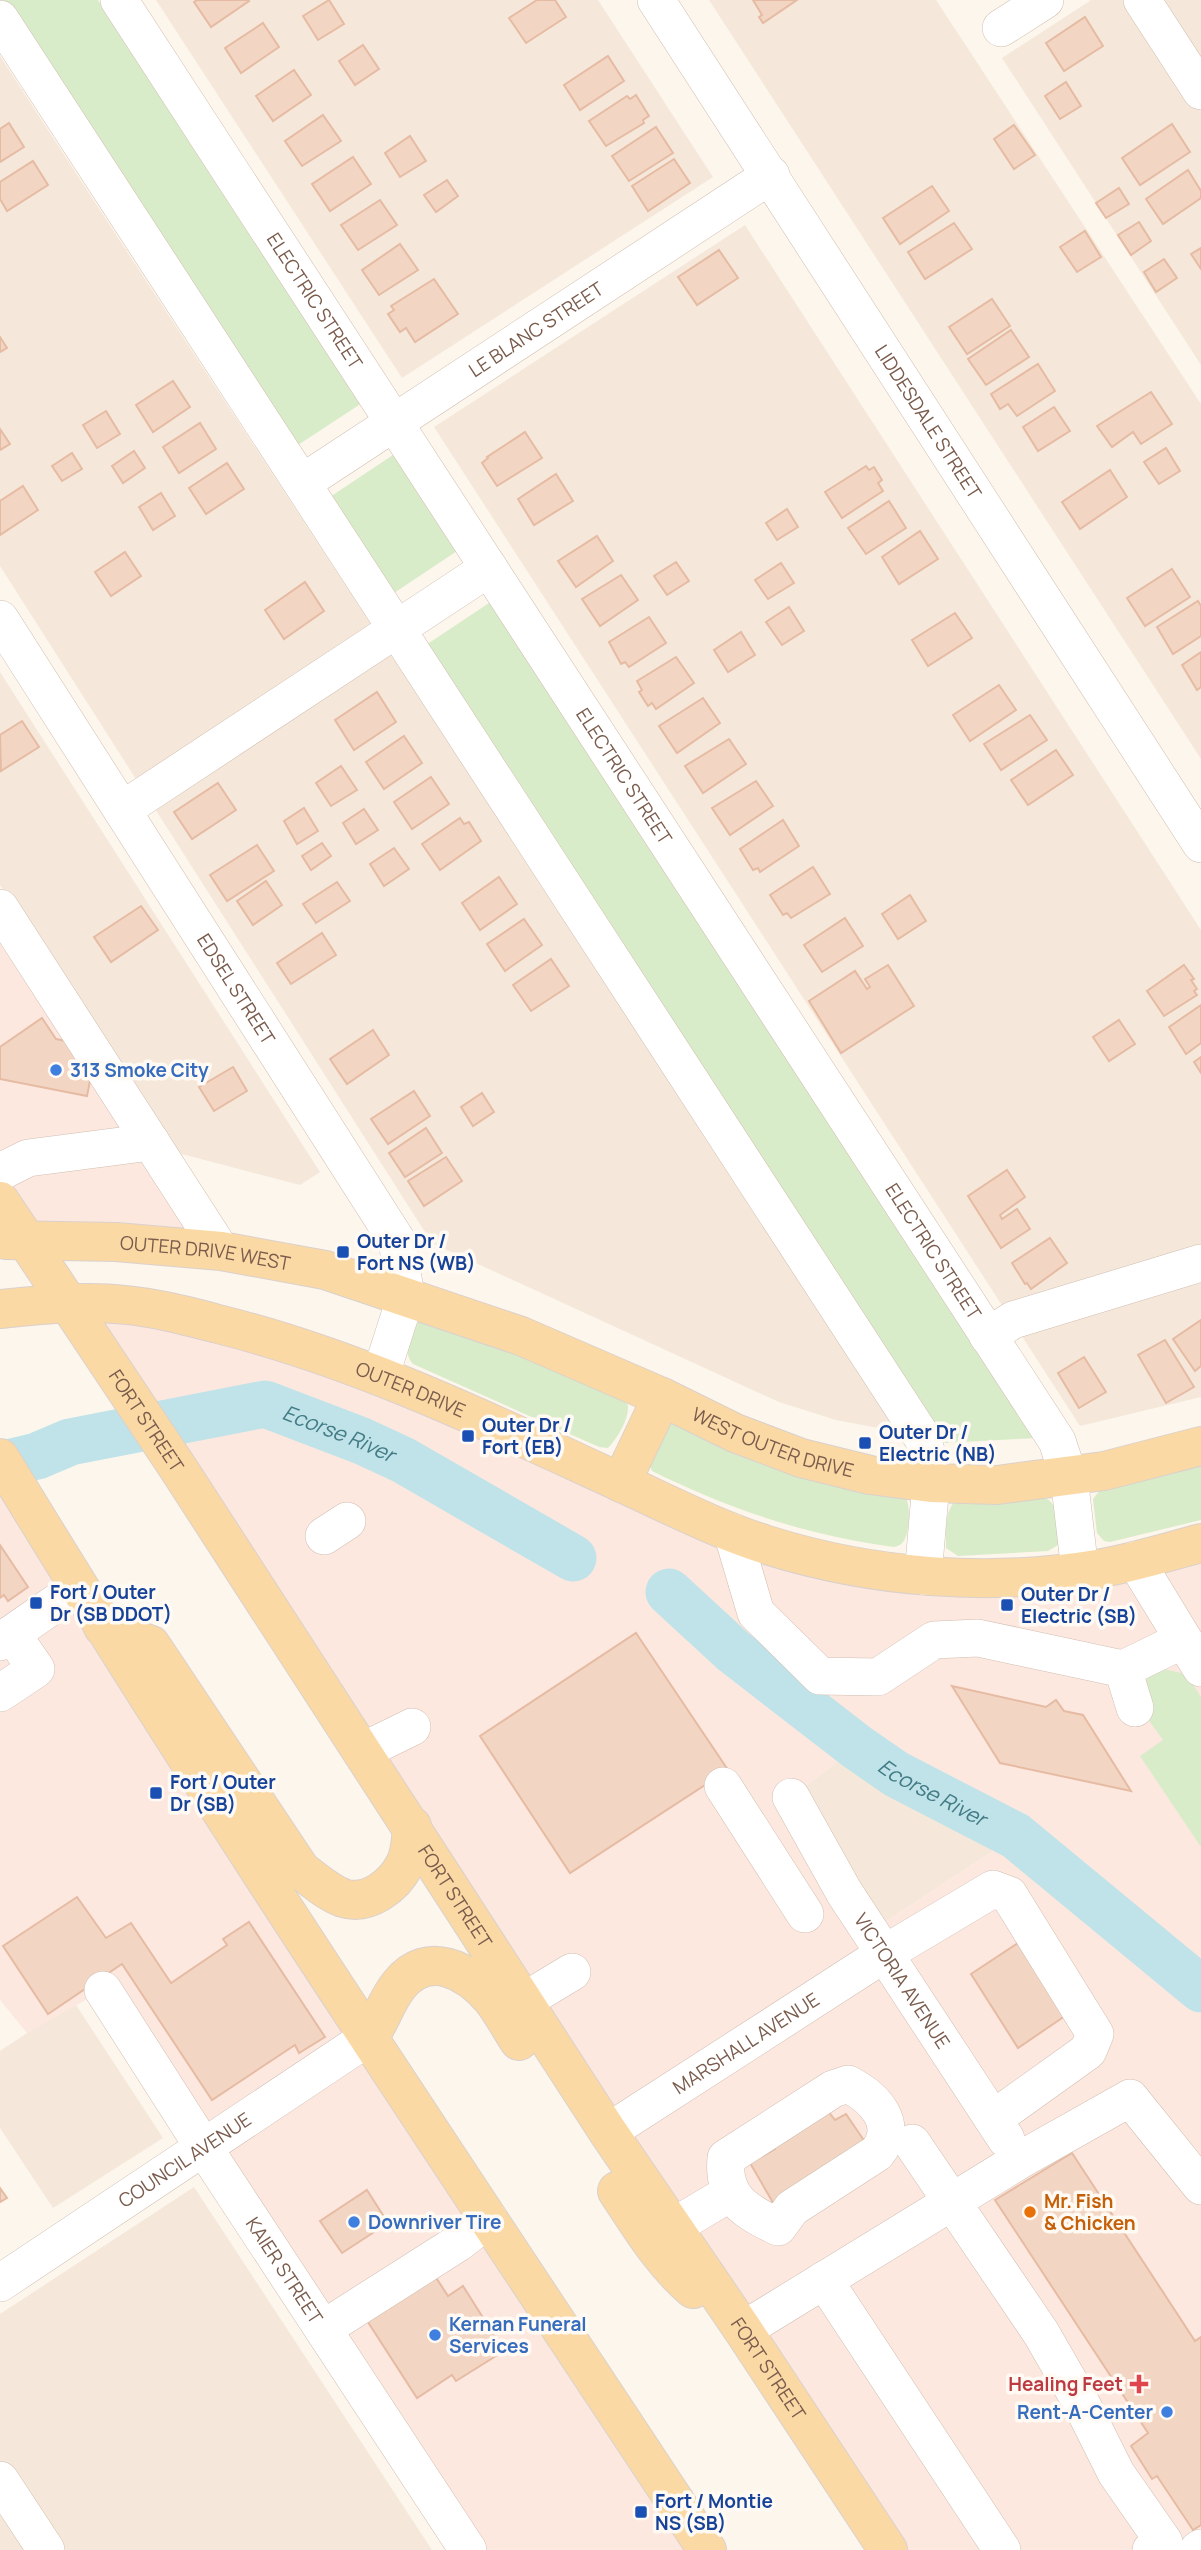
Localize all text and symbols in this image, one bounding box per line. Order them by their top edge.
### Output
street label: ELECTRIC STREET [261,228,369,375]
street label: LE BLANC STREET [464,275,609,383]
street label: LIDDESDALE STREET [869,340,988,504]
street label: ELECTRIC STREET [570,703,678,850]
street label: EDSEL STREET [191,929,282,1050]
place label: 313 Smoke City [70,1057,209,1083]
marker: 313 Smoke City [48,1062,64,1078]
street label: ELECTRIC STREET [880,1178,988,1325]
place label: Outer Dr / Fort NS (WB) [357,1228,476,1276]
street label: OUTER DRIVE WEST [119,1229,293,1277]
marker: Outer Dr / Fort NS (WB) [335,1244,351,1260]
street label: OUTER DRIVE [352,1355,470,1423]
street label: FORT STREET [103,1364,190,1477]
water label: Ecorse River [279,1398,402,1469]
street label: WEST OUTER DRIVE [688,1401,856,1484]
place label: Outer Dr / Fort (EB) [482,1412,572,1460]
place label: Outer Dr / Electric (NB) [879,1419,997,1467]
marker: Outer Dr / Fort (EB) [460,1428,476,1444]
marker: Outer Dr / Electric (NB) [857,1435,873,1451]
place label: Fort / Outer Dr (SB DDOT) [50,1579,172,1627]
place label: Outer Dr / Electric (SB) [1021,1581,1137,1629]
marker: Fort / Outer Dr (SB DDOT) [28,1595,44,1611]
marker: Outer Dr / Electric (SB) [999,1597,1015,1613]
water label: Ecorse River [873,1752,993,1833]
place label: Fort / Outer Dr (SB) [170,1769,276,1817]
marker: Fort / Outer Dr (SB) [148,1785,164,1801]
street label: FORT STREET [412,1840,499,1953]
street label: VICTORIA AVENUE [848,1908,956,2054]
street label: MARSHALL AVENUE [668,1986,824,2100]
street label: COUNCIL AVENUE [113,2106,256,2214]
place label: Mr. Fish & Chicken [1044,2188,1136,2236]
marker: Mr. Fish & Chicken [1022,2204,1038,2220]
place label: Downriver Tire [368,2209,501,2235]
street label: KAIER STREET [240,2212,329,2329]
marker: Downriver Tire [346,2214,362,2230]
place label: Kernan Funeral Services [449,2311,587,2359]
street label: FORT STREET [725,2312,812,2426]
marker: Kernan Funeral Services [427,2327,443,2343]
place label: Healing Feet [1008,2371,1123,2397]
marker: Healing Feet [1129,2374,1149,2394]
place label: Rent-A-Center [1017,2399,1153,2425]
marker: Rent-A-Center [1159,2404,1175,2420]
place label: Fort / Montie NS (SB) [655,2488,773,2536]
marker: Fort / Montie NS (SB) [633,2504,649,2520]

